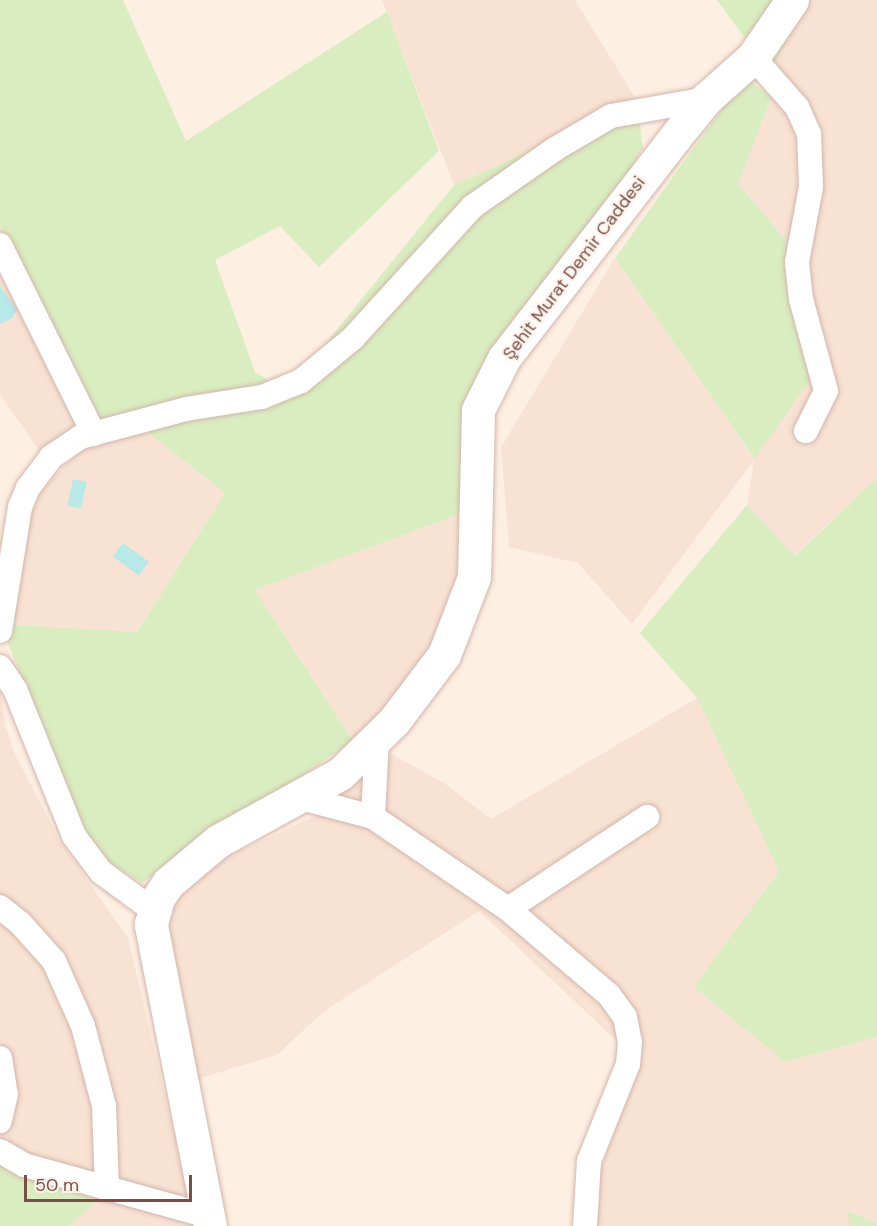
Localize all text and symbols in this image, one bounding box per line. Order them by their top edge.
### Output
street label: Şehit Murat Demir Caddesi [498,172,650,364]
scale bar [27,1163,195,1201]
text: 50 m [35,1173,79,1197]

